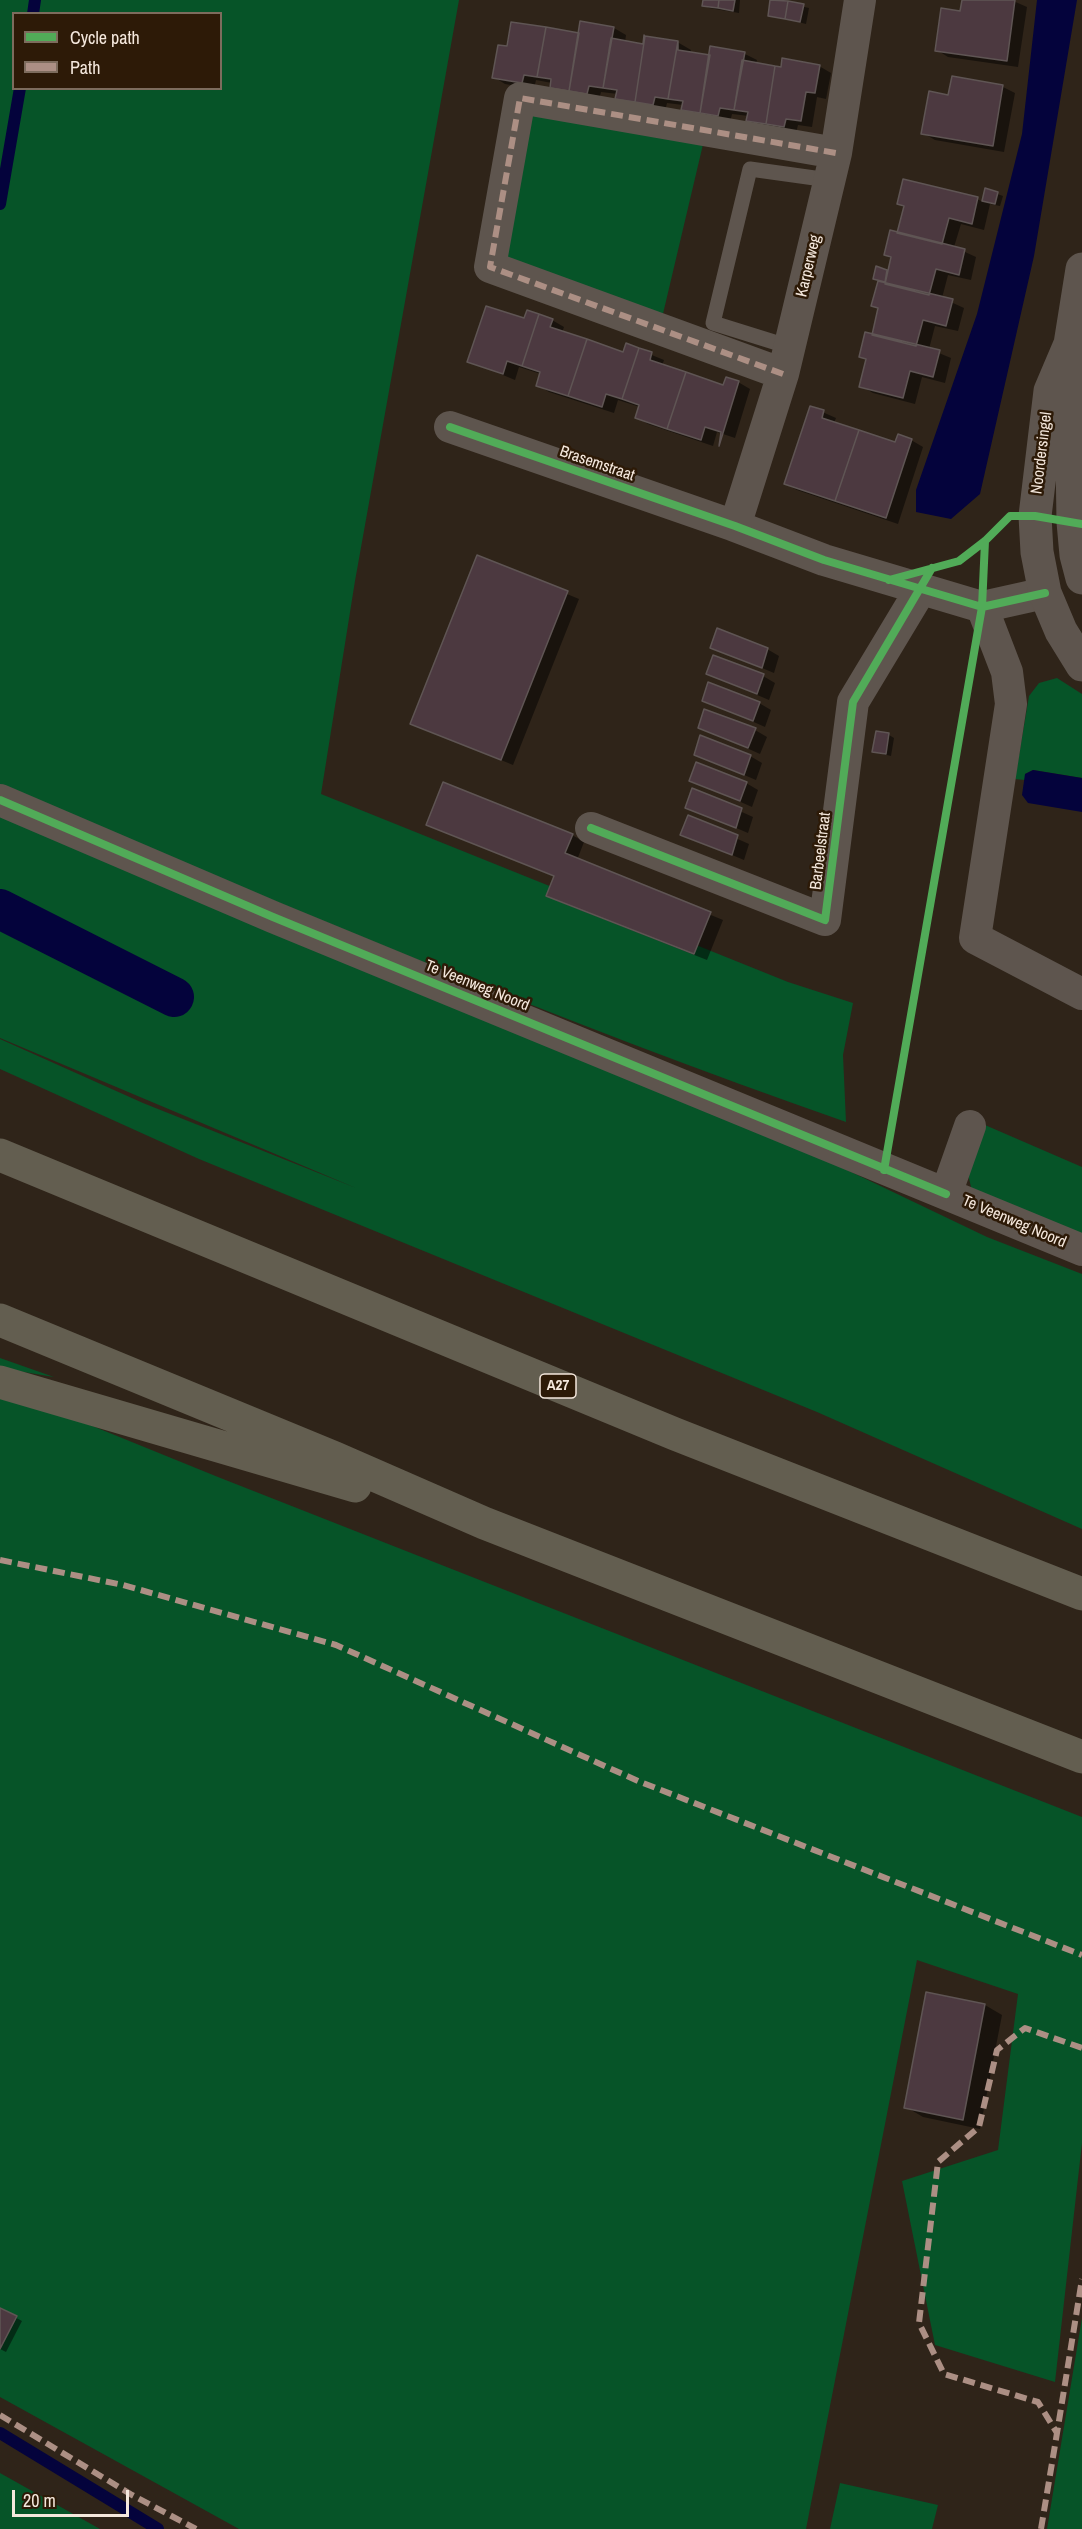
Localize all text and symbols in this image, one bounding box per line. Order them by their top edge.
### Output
legend [12,12,222,90]
text: Cycle path [70,25,140,50]
text: Path [70,55,100,80]
street label: Karperweg [793,233,825,299]
street label: Noordersingel [1027,411,1057,495]
street label: Brasemstraat [557,442,637,486]
street label: Barbeelstraat [807,811,835,891]
street label: Te Veenweg Noord [422,956,532,1016]
street label: Te Veenweg Noord [959,1192,1069,1252]
road number: A27 [540,1374,576,1398]
scale bar [15,2478,132,2516]
text: 20 m [23,2488,56,2513]

